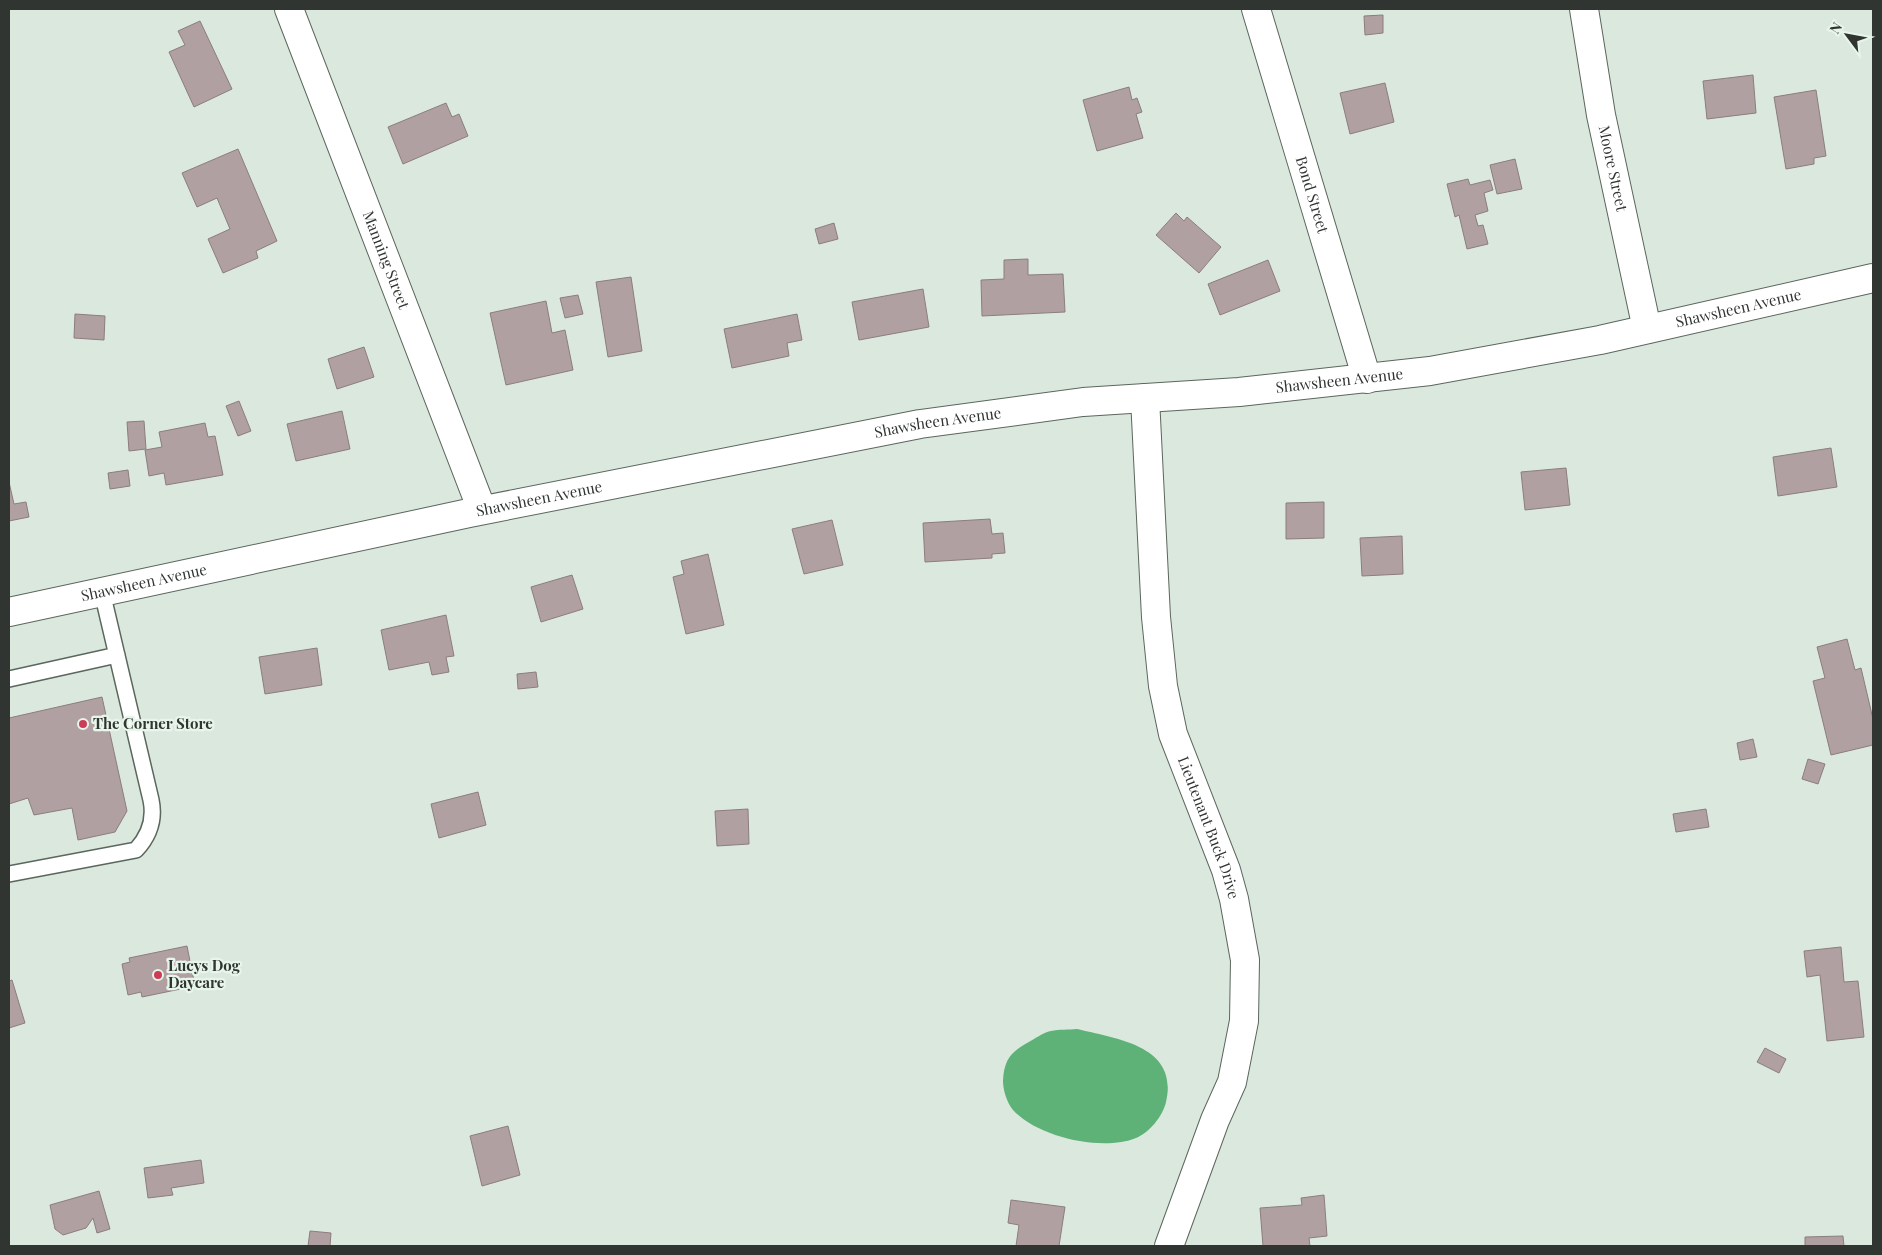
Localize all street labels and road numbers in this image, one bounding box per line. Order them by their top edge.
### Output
street label: Moore Street [1595,123,1633,214]
street label: Bond Street [1292,154,1334,236]
street label: Manning Street [359,208,415,312]
street label: Shawsheen Avenue [1674,284,1803,332]
street label: Shawsheen Avenue [1274,363,1404,397]
street label: Shawsheen Avenue [872,402,1002,442]
street label: Shawsheen Avenue [474,476,604,520]
street label: Shawsheen Avenue [79,559,209,605]
street label: Lieutenant Buck Drive [1174,753,1245,901]

